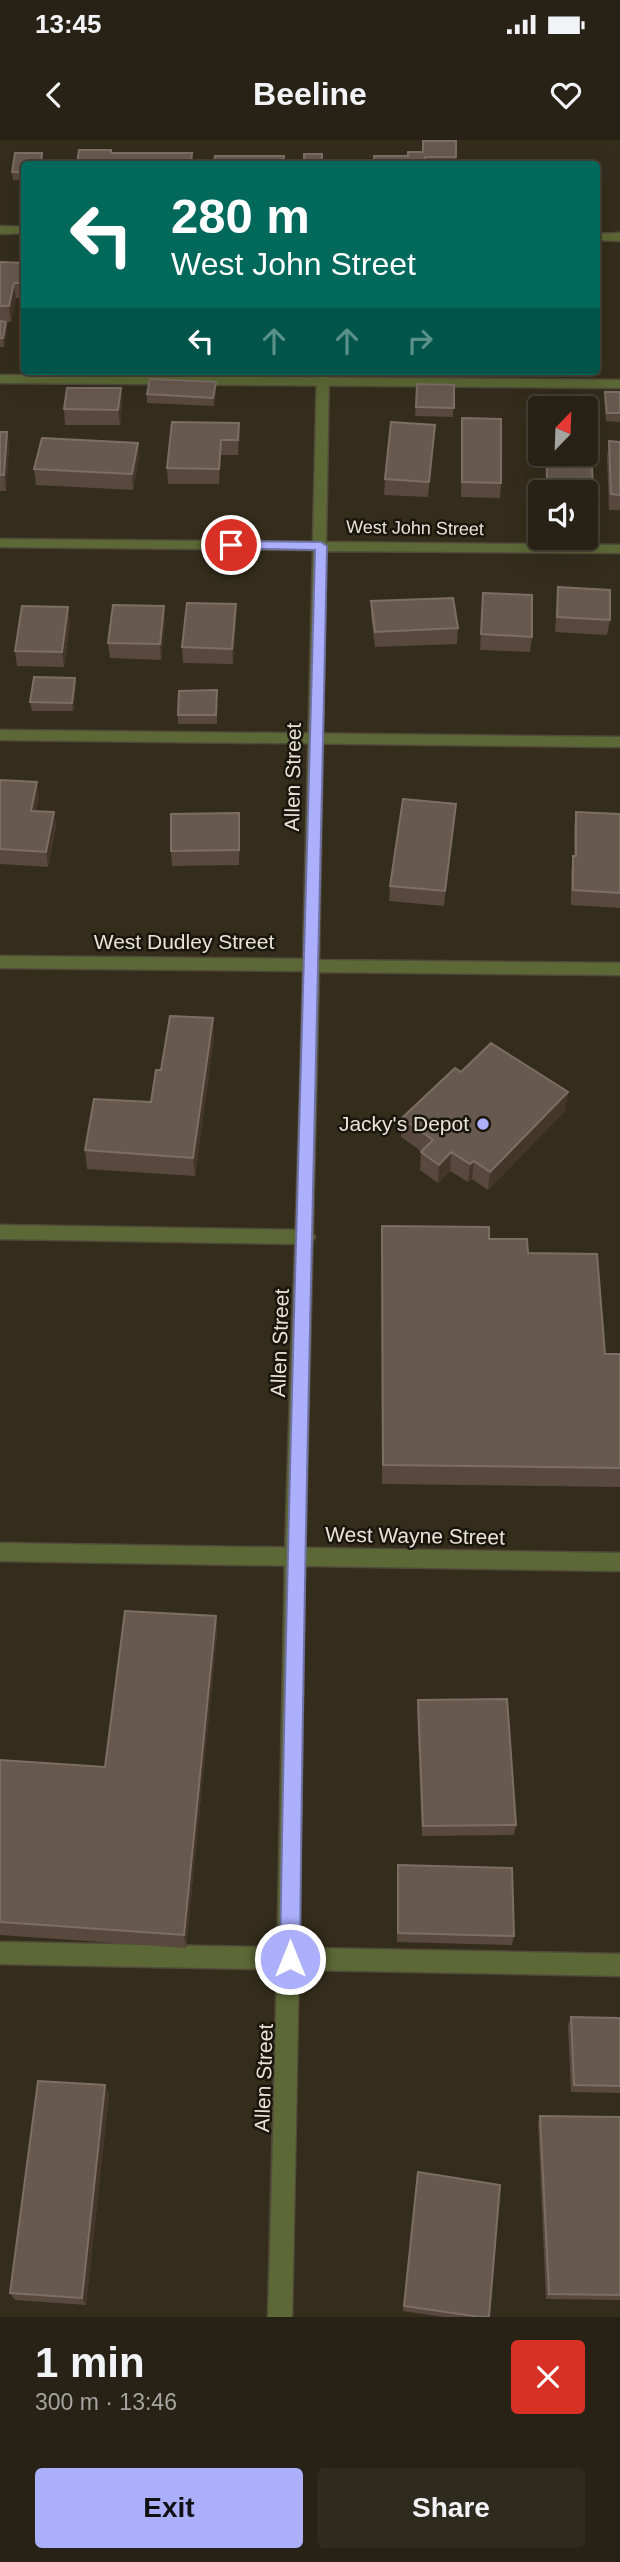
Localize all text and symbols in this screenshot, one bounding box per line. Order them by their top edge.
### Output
text: 13:45 [35,9,102,39]
icon: back [35,76,73,114]
text: Beeline [253,76,367,112]
icon: heart [547,76,585,114]
icon: left [56,189,147,280]
text: 280 m [171,189,310,243]
text: West John Street [171,246,416,282]
icon: left [182,322,220,360]
icon: ahead [255,322,293,360]
icon: ahead [328,322,366,360]
icon: right [401,322,439,360]
north arrow [528,396,598,466]
map controls [528,396,598,550]
button: sound [528,480,598,550]
pin [201,515,261,575]
street label: West John Street [346,517,484,539]
icon: arrive [212,526,250,564]
street label: Allen Street [280,722,305,831]
street label: West Dudley Street [94,930,274,953]
place label: Jacky's Depot [339,1112,469,1135]
marker: Jacky's Depot [475,1116,491,1132]
street label: Allen Street [266,1288,293,1398]
street label: West Wayne Street [325,1522,505,1549]
position arrow [253,1922,327,1996]
street label: Allen Street [250,2023,277,2133]
text: 1 min [35,2339,145,2386]
button: close [511,2340,585,2414]
text: 300 m · 13:46 [35,2389,177,2415]
button: Exit [35,2468,303,2548]
button: Share [317,2468,585,2548]

